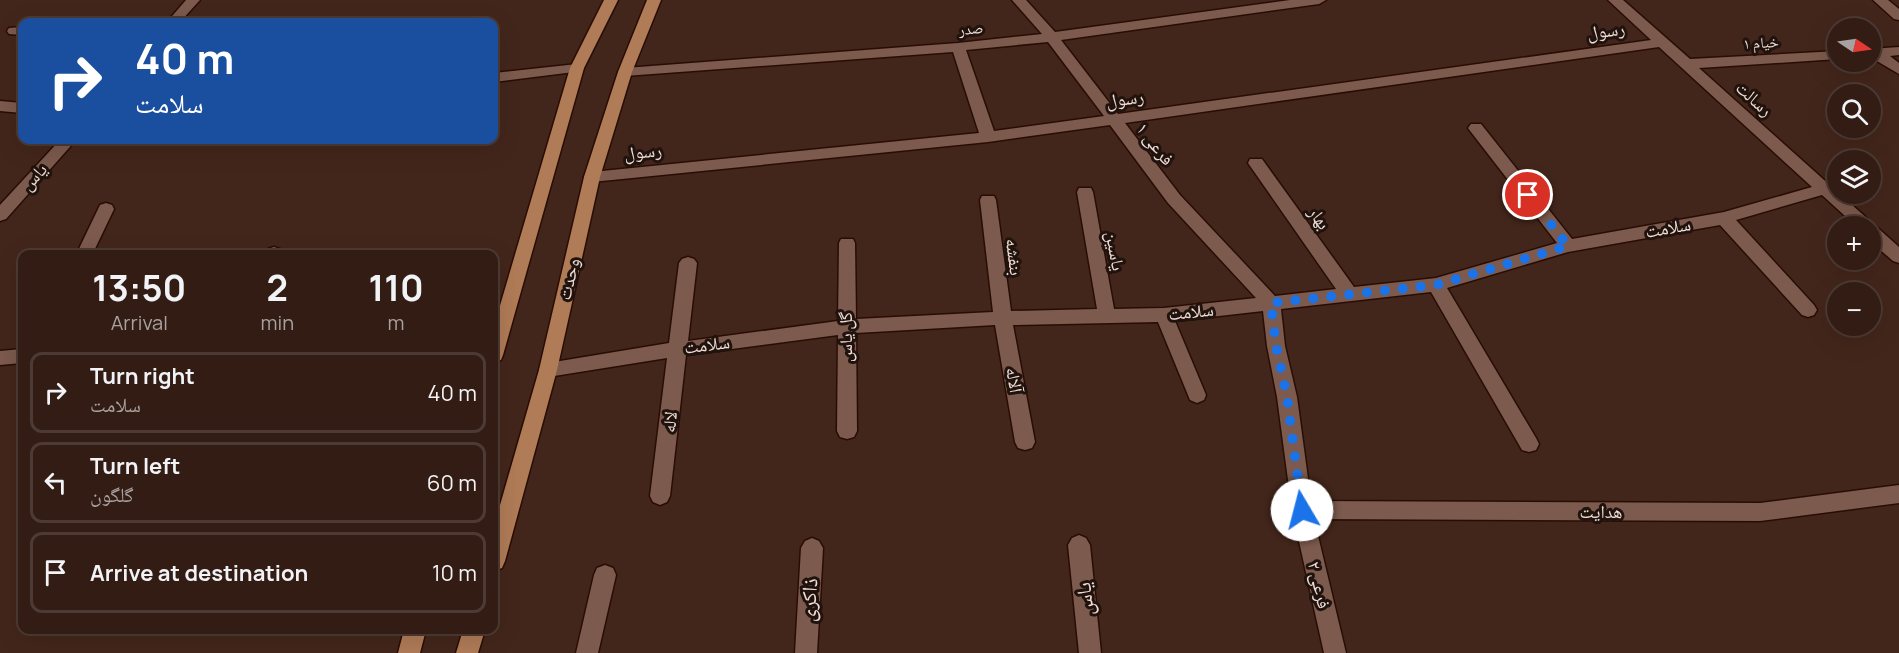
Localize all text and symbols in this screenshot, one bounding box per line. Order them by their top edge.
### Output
street label: رسول [1585,15,1626,45]
street label: صدر [957,17,984,40]
north arrow [1827,18,1881,72]
map controls [1827,18,1881,336]
text: 40 m [135,29,234,87]
street label: خیام ۱ [1743,31,1780,54]
icon: right [36,42,114,120]
street label: رسالت [1731,75,1778,121]
street label: رسول [1104,83,1145,113]
text: سلامت [135,84,204,121]
button: search [1827,84,1881,138]
street label: فرعی ۱ [1132,117,1180,170]
street label: رسول [623,137,663,165]
button: layers [1827,150,1881,204]
street label: یاس [15,158,52,195]
pin [1502,169,1553,220]
icon: arrive [1511,178,1544,211]
street label: بهار [1303,200,1336,234]
street label: سلامت [1643,211,1692,243]
button: + [1827,216,1881,270]
street label: یاسین [1101,229,1131,272]
street label: بنفشه [1001,237,1029,277]
street label: وحدت [552,255,584,302]
text: 13:50 [92,263,186,312]
text: 2 [267,263,288,312]
text: 110 [368,263,424,312]
button: − [1827,282,1881,336]
street label: سلامت [1167,297,1215,325]
text: Arrival [111,309,168,336]
text: min [261,309,294,336]
text: m [388,309,404,336]
street label: گل یاس [833,311,857,362]
street label: سلامت [683,329,731,359]
text: Turn right [90,361,195,391]
street label: آلاله [1001,365,1029,395]
icon: right [39,376,72,409]
text: 40 m [428,378,477,408]
text: سلامت [90,391,141,418]
street label: لاله [656,410,682,434]
text: Turn left [90,451,180,481]
icon: left [39,466,72,499]
text: 60 m [427,468,477,498]
position arrow [1270,478,1334,542]
text: گلگون [90,481,133,508]
street label: هدایت [1580,499,1622,523]
icon: arrive [39,556,72,589]
text: Arrive at destination [90,558,308,588]
text: 10 m [432,558,477,588]
street label: فرعی ۲ [1303,559,1337,611]
street label: ذاکری [793,577,823,623]
street label: یاس [1068,581,1100,617]

